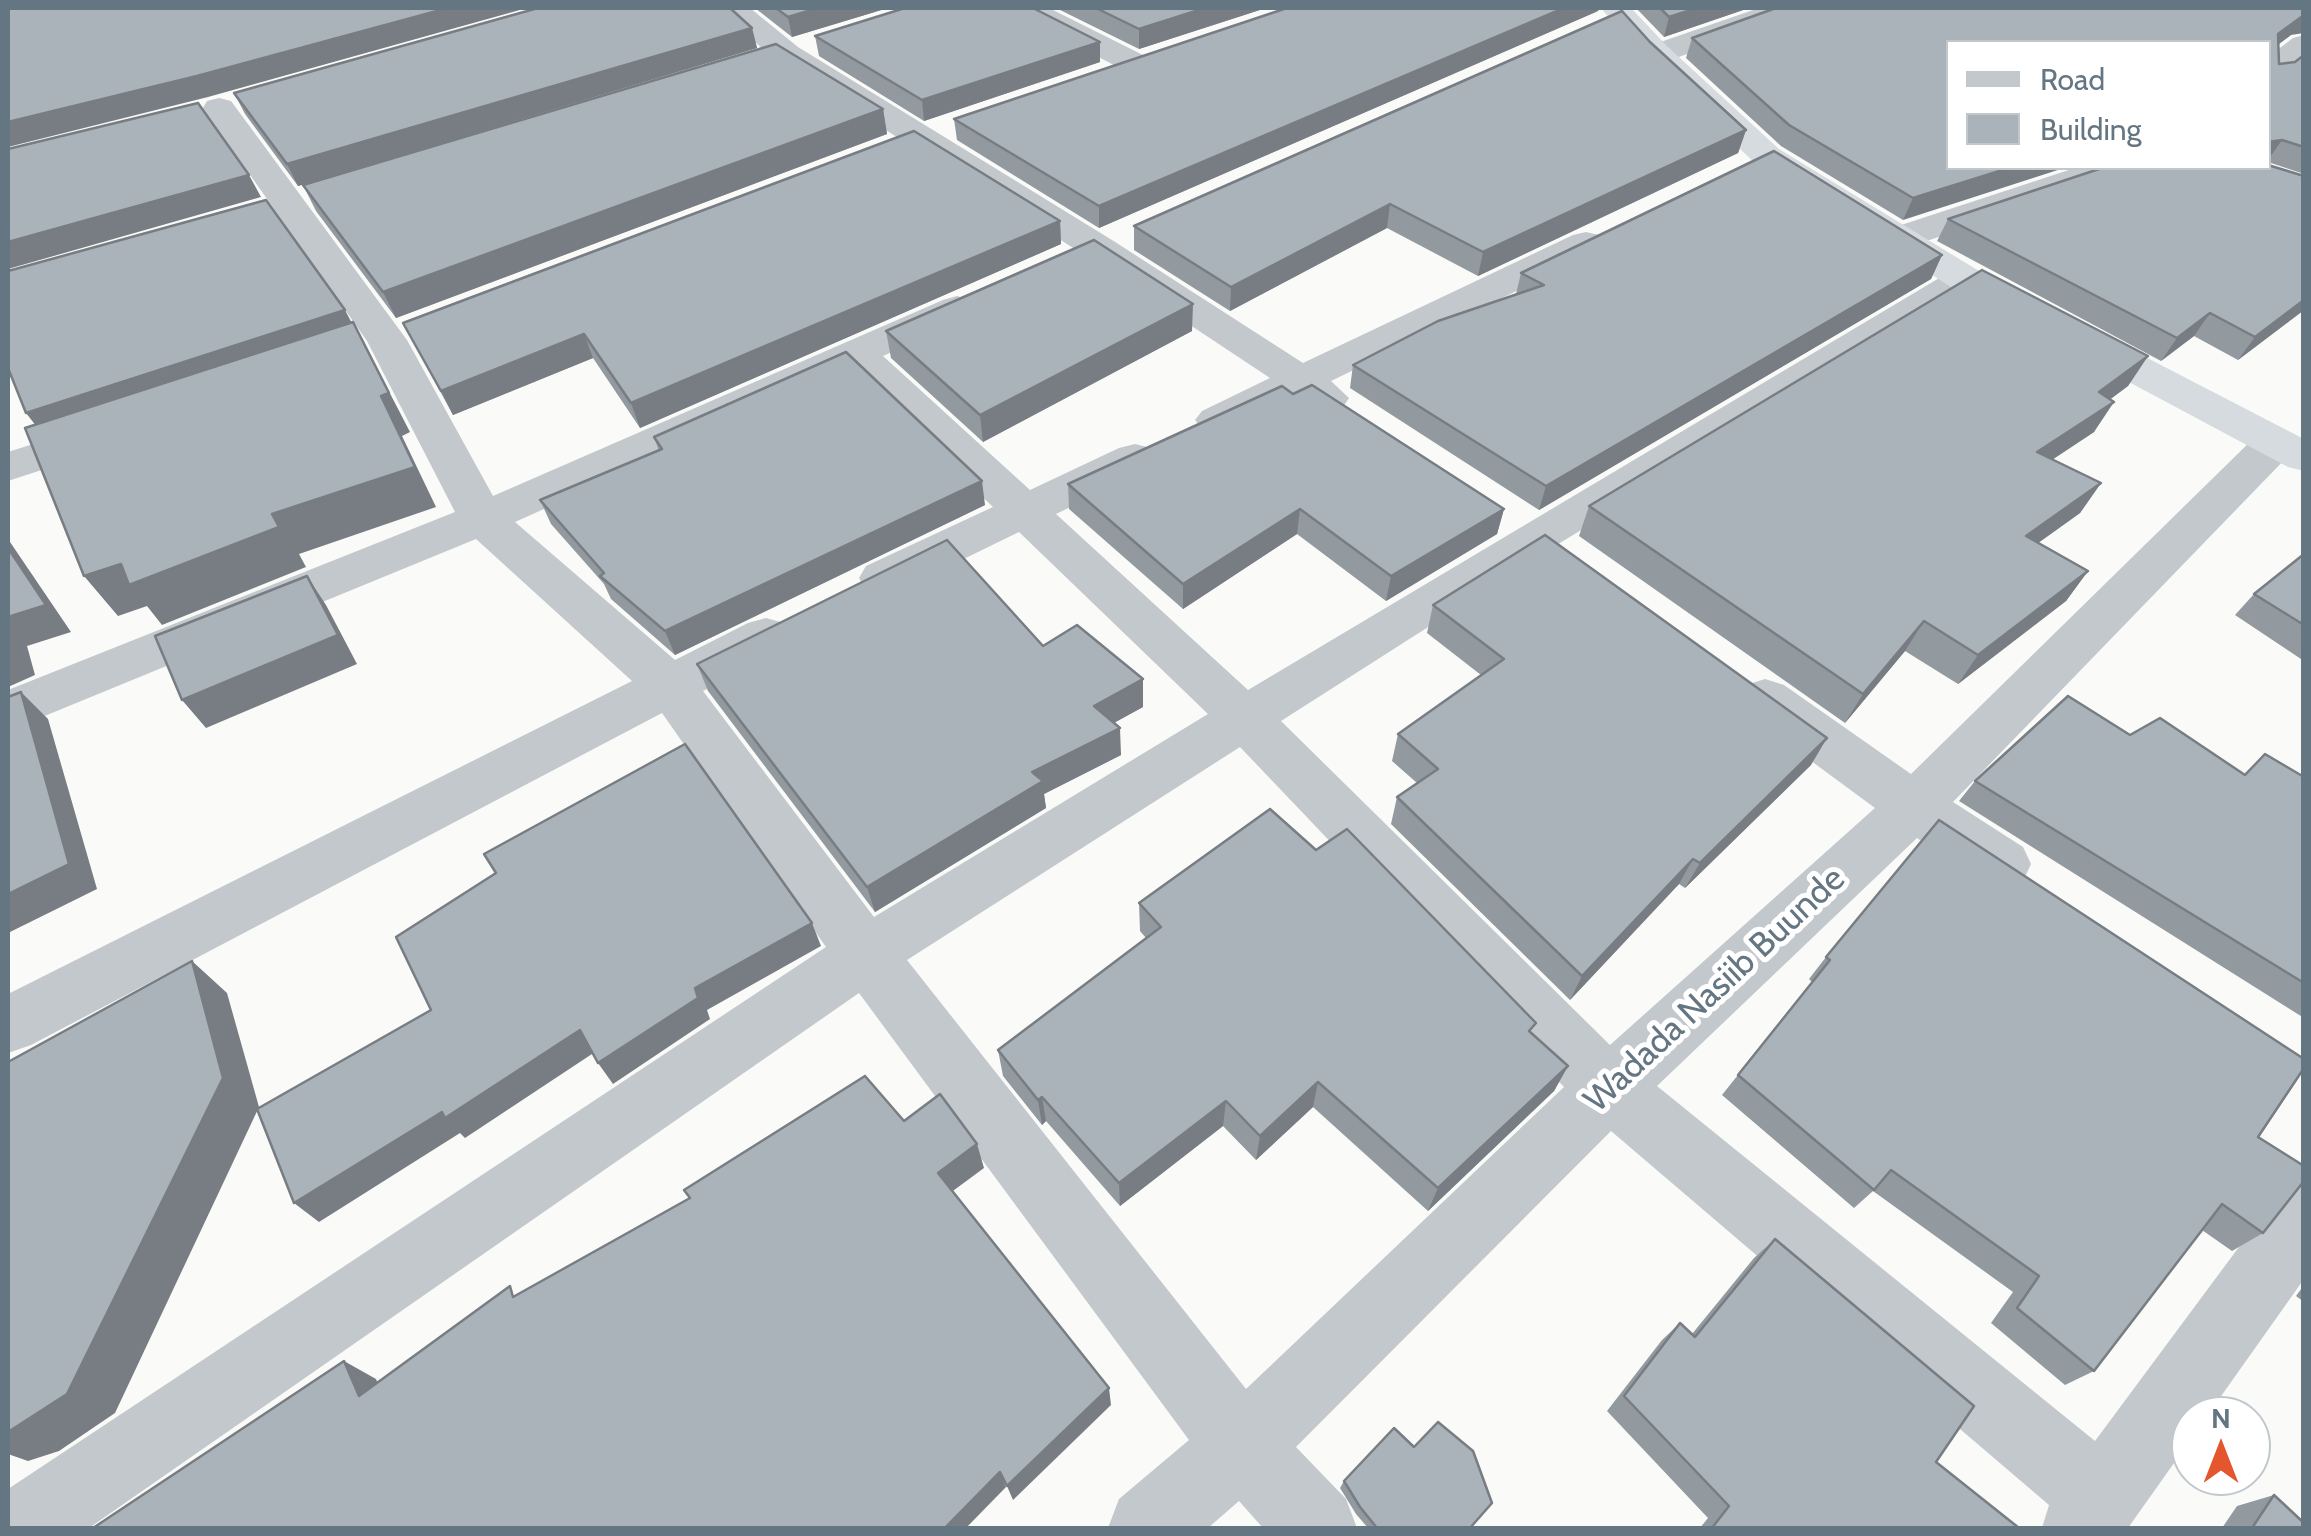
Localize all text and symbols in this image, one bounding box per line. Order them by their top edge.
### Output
legend [1946,40,2271,170]
text: Road [2040,61,2105,98]
text: Building [2040,111,2142,148]
street label: Wadada Nasiib Buunde [1576,858,1854,1122]
north arrow [2171,1396,2271,1496]
text: N [2211,1401,2231,1435]

